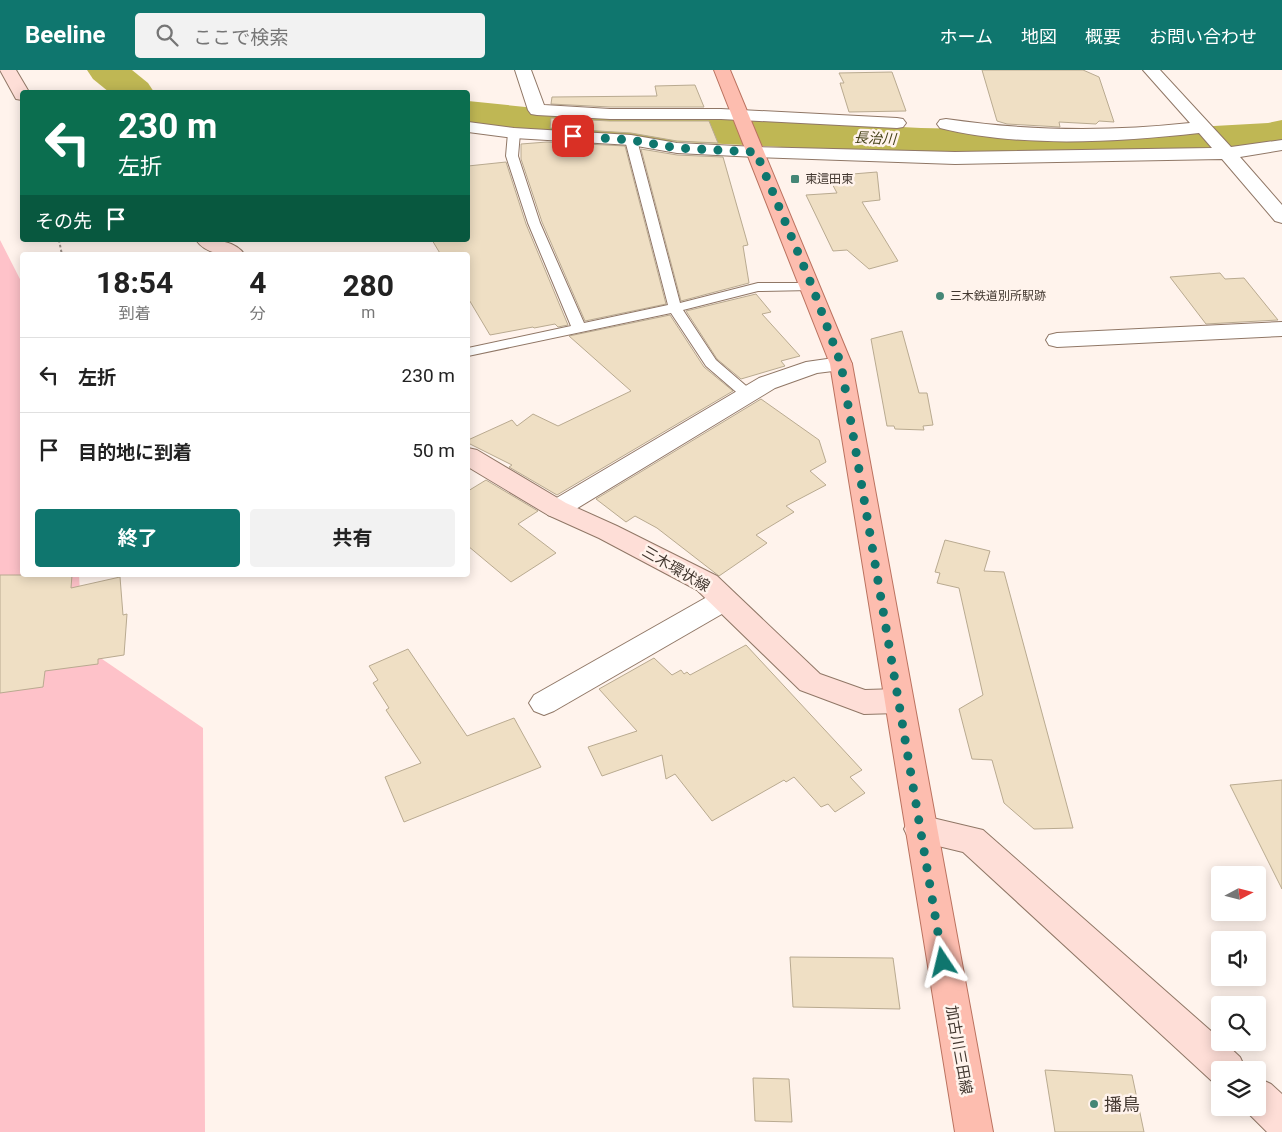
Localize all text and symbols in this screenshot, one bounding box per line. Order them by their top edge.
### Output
search box [135,13,485,58]
text: Beeline [25,21,105,49]
icon: search [153,21,181,49]
text: ここで検索 [193,26,288,49]
text: ホーム [940,26,993,47]
text: 地図 [1021,26,1057,47]
text: 概要 [1085,26,1121,47]
text: お問い合わせ [1149,26,1257,47]
text: 230 m [118,106,217,147]
icon: left [35,110,100,175]
pin [552,115,594,157]
icon: arrive [559,122,587,150]
water label: 長治川 [854,129,898,147]
text: 左折 [118,154,162,179]
place label: 東這田東 [805,172,853,186]
marker: 東這田東 [789,173,801,185]
icon: arrive [102,205,130,233]
text: その先 [35,210,92,233]
text: 18:54 [96,265,173,300]
text: 4 [249,265,266,300]
text: 280 [342,268,394,303]
place label: 三木鉄道別所駅跡 [950,289,1046,303]
marker: 三木鉄道別所駅跡 [934,290,946,302]
text: m [361,303,375,322]
text: 到着 [119,304,151,323]
text: 分 [250,304,266,323]
icon: left [35,361,63,389]
text: 230 m [402,364,455,387]
text: 左折 [78,366,116,389]
icon: arrive [35,436,63,464]
text: 50 m [412,439,455,462]
text: 目的地に到着 [78,441,192,464]
button: 終了 [35,509,240,567]
button: 共有 [250,509,455,567]
street label: 三木環状線 [639,542,713,596]
north arrow [1211,866,1266,921]
map controls [1211,866,1266,1116]
button: sound [1211,931,1266,986]
position arrow [916,935,968,987]
button: search [1211,996,1266,1051]
street label: 加古川三田線 [942,1004,976,1096]
button: layers [1211,1061,1266,1116]
place label: 播鳥 [1104,1094,1140,1115]
marker: 播鳥 [1088,1098,1100,1110]

